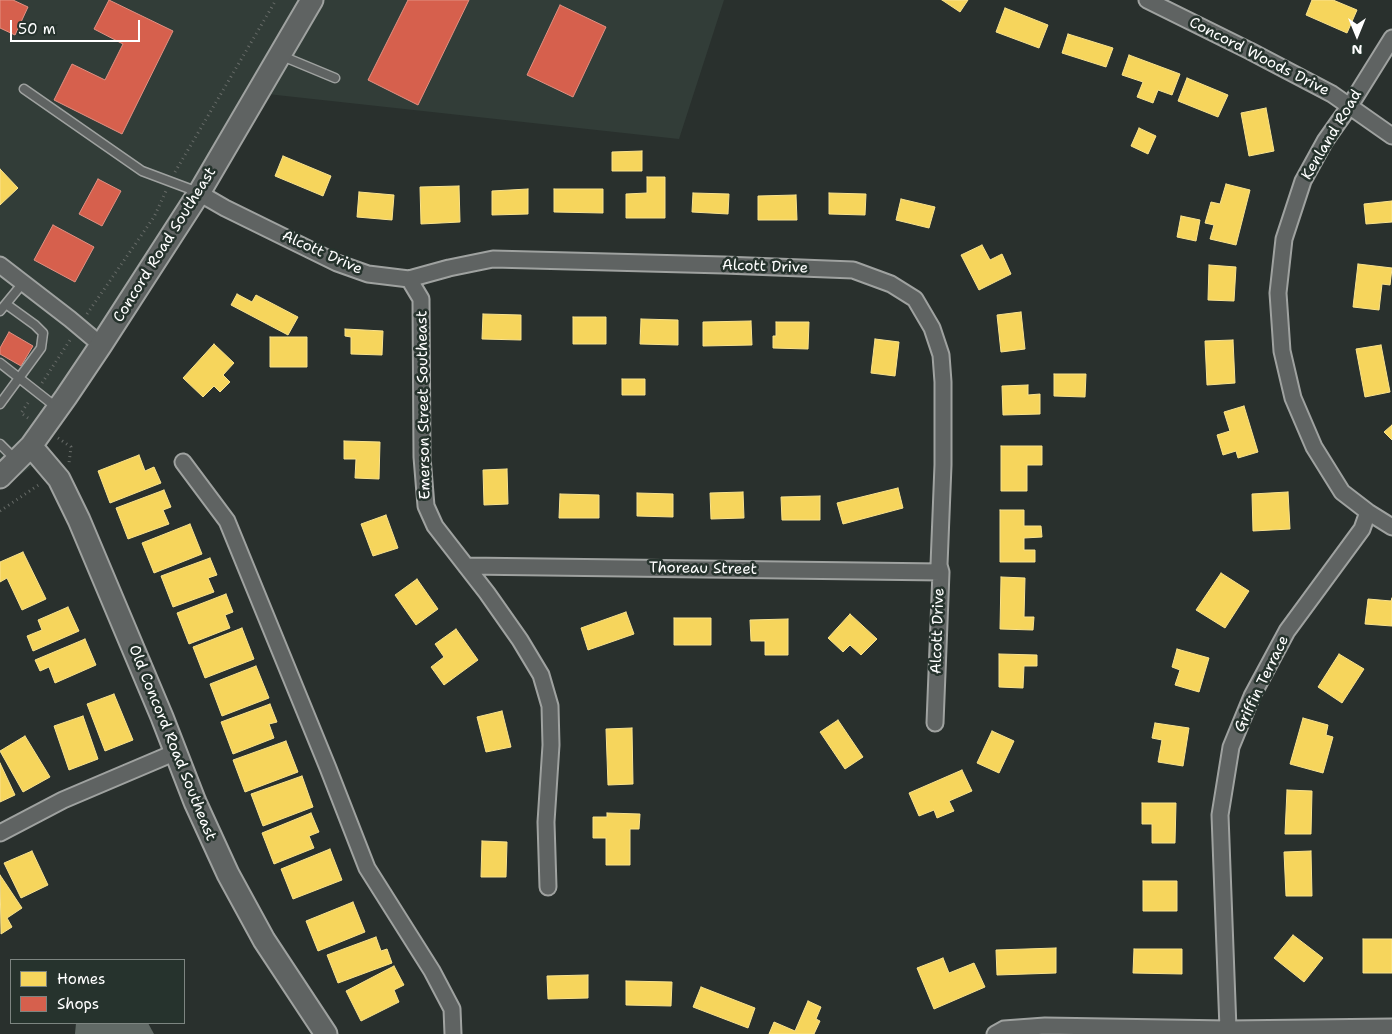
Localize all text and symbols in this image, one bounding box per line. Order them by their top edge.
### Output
scale bar [12,10,142,42]
north arrow [1332,10,1382,60]
street label: Concord Woods Drive [1186,14,1332,100]
text: 50 m [18,19,56,39]
text: N [1351,41,1363,59]
street label: Kenland Road [1298,87,1366,183]
street label: Concord Road Southeast [110,164,220,326]
street label: Alcott Drive [279,227,365,279]
street label: Alcott Drive [722,257,808,277]
street label: Emerson Street Southeast [413,310,435,500]
street label: Thoreau Street [649,559,757,579]
street label: Alcott Drive [928,588,948,674]
street label: Griffin Terrace [1231,633,1293,735]
street label: Old Concord Road Southeast [124,642,220,844]
legend [10,959,185,1024]
text: Homes [57,969,105,989]
text: Shops [57,994,99,1014]

